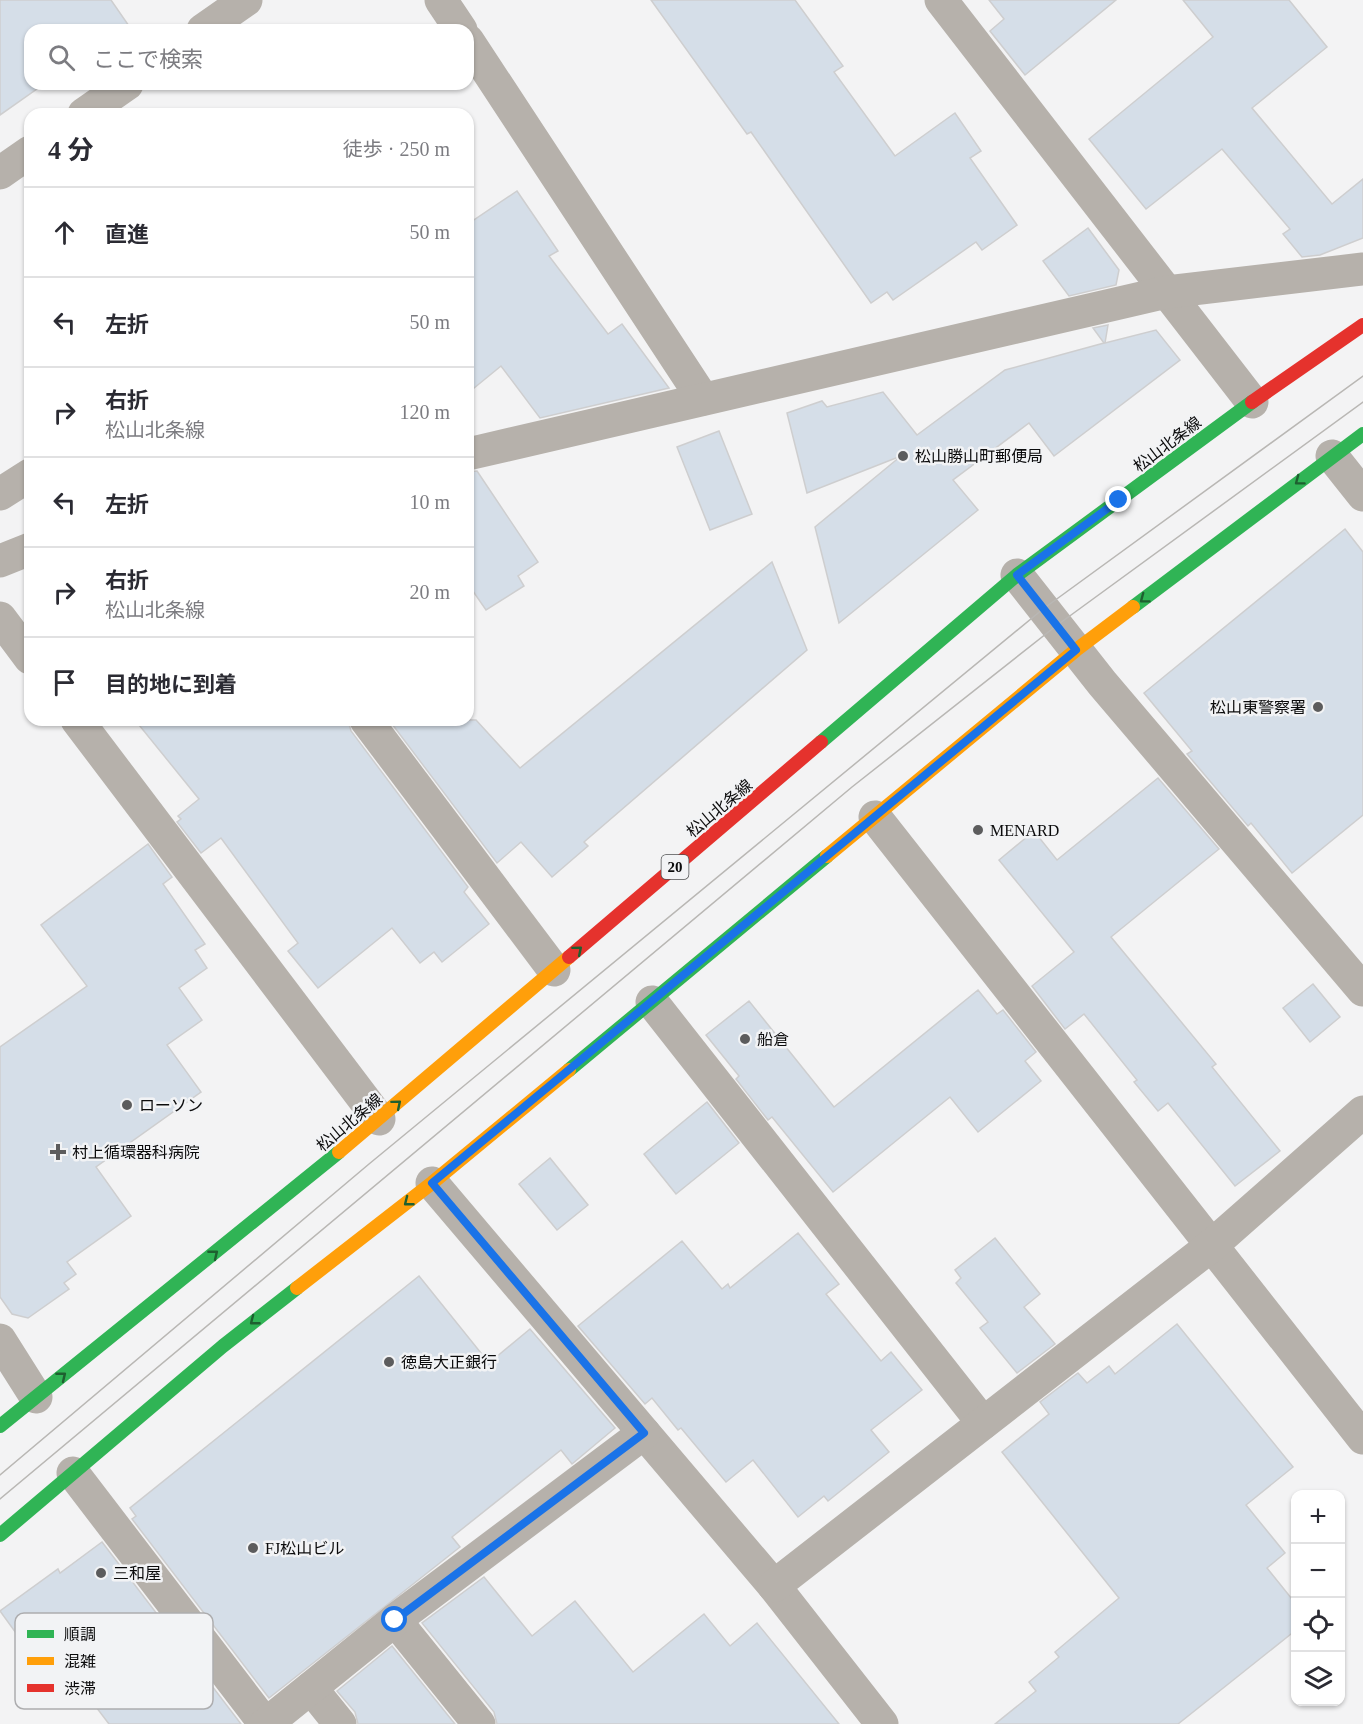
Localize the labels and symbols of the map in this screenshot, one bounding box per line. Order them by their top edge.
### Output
street label: 松山北条線 [1130,414,1204,475]
place label: 松山勝山町郵便局 [915,448,1043,465]
marker: 松山勝山町郵便局 [896,449,910,463]
one-way arrow [1295,474,1306,485]
route end [1105,486,1131,512]
one-way arrow [1139,591,1150,602]
place label: 松山東警察署 [1210,699,1306,716]
marker: 松山東警察署 [1311,700,1325,714]
street label: 松山北条線 [683,776,755,841]
place label: MENARD [990,822,1059,839]
marker: MENARD [971,823,985,837]
road number: 20 [662,855,688,879]
one-way arrow [571,946,582,957]
place label: 船倉 [757,1031,789,1048]
marker: 船倉 [738,1032,752,1046]
street label: 松山北条線 [313,1090,385,1155]
place label: ローソン [139,1097,203,1114]
marker: ローソン [120,1098,134,1112]
one-way arrow [390,1100,401,1111]
marker: 村上循環器科病院 [49,1143,67,1161]
place label: 村上循環器科病院 [72,1144,200,1161]
one-way arrow [404,1194,415,1205]
one-way arrow [207,1250,218,1261]
one-way arrow [250,1314,261,1325]
place label: 徳島大正銀行 [401,1354,497,1371]
marker: 徳島大正銀行 [382,1355,396,1369]
one-way arrow [55,1372,66,1383]
place label: FJ松山ビル [265,1540,344,1557]
marker: FJ松山ビル [246,1541,260,1555]
place label: 三和屋 [113,1565,161,1582]
marker: 三和屋 [94,1566,108,1580]
route start [381,1606,407,1632]
legend [15,1613,213,1709]
text: 順調 [64,1626,96,1643]
text: 混雑 [64,1653,96,1670]
text: 渋滞 [64,1680,96,1697]

